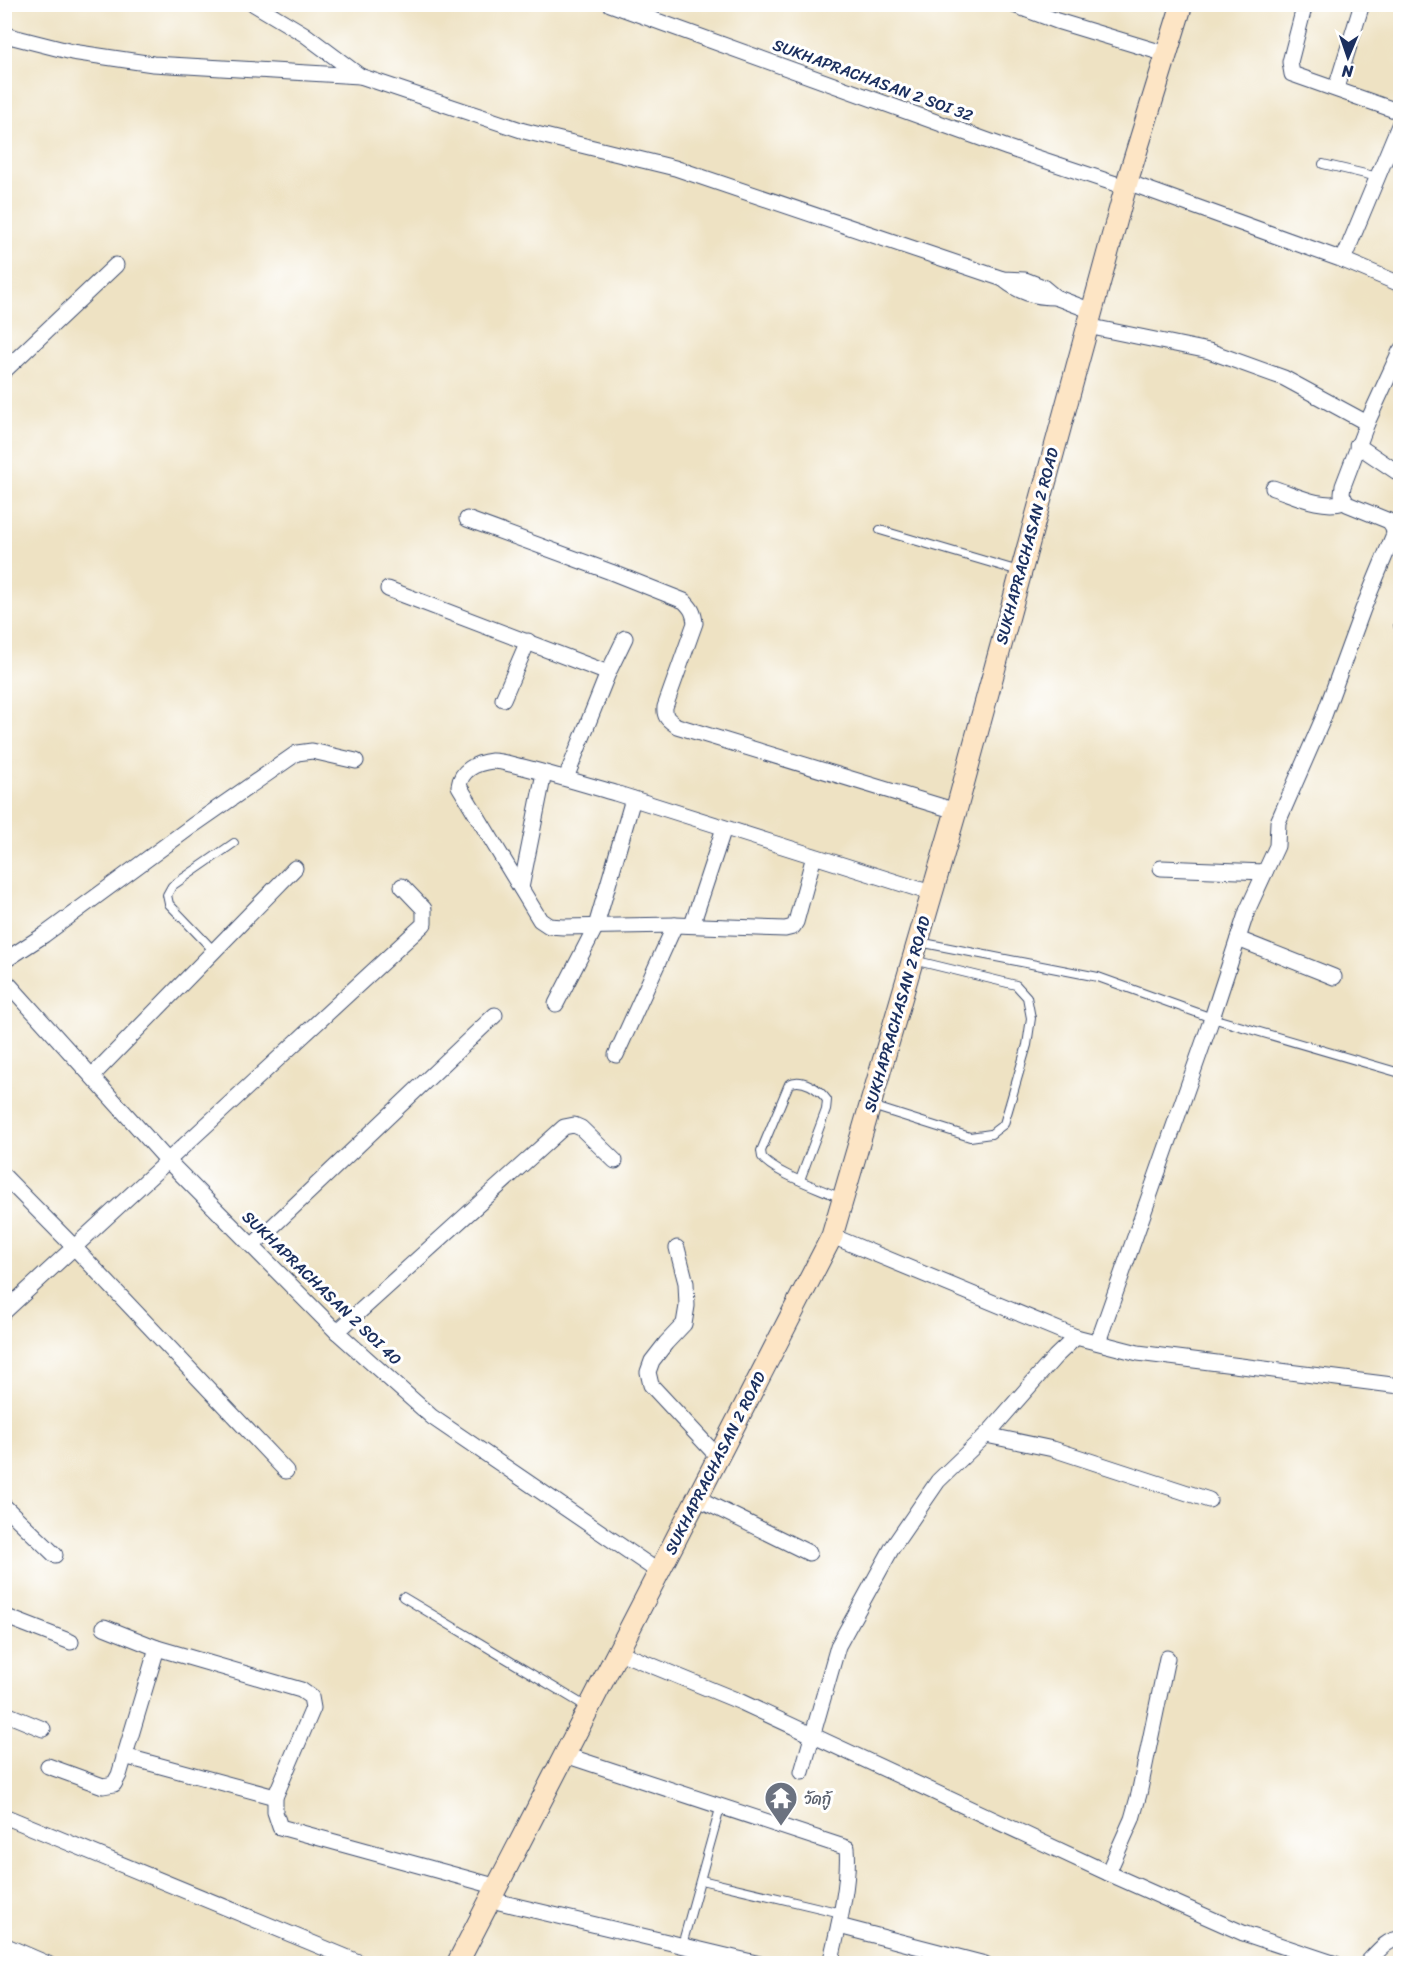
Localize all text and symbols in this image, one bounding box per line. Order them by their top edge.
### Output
north arrow [1318,27,1378,87]
street label: SUKHAPRACHASAN 2 SOI 32 [769,30,977,130]
text: N [1341,57,1355,86]
street label: SUKHAPRACHASAN 2 ROAD [987,444,1067,648]
street label: SUKHAPRACHASAN 2 ROAD [855,912,939,1115]
street label: SUKHAPRACHASAN 2 SOI 40 [235,1203,409,1373]
street label: SUKHAPRACHASAN 2 ROAD [656,1366,774,1560]
temple icon: วัดกู้ [763,1780,799,1827]
place label: วัดกู้ [804,1784,833,1813]

